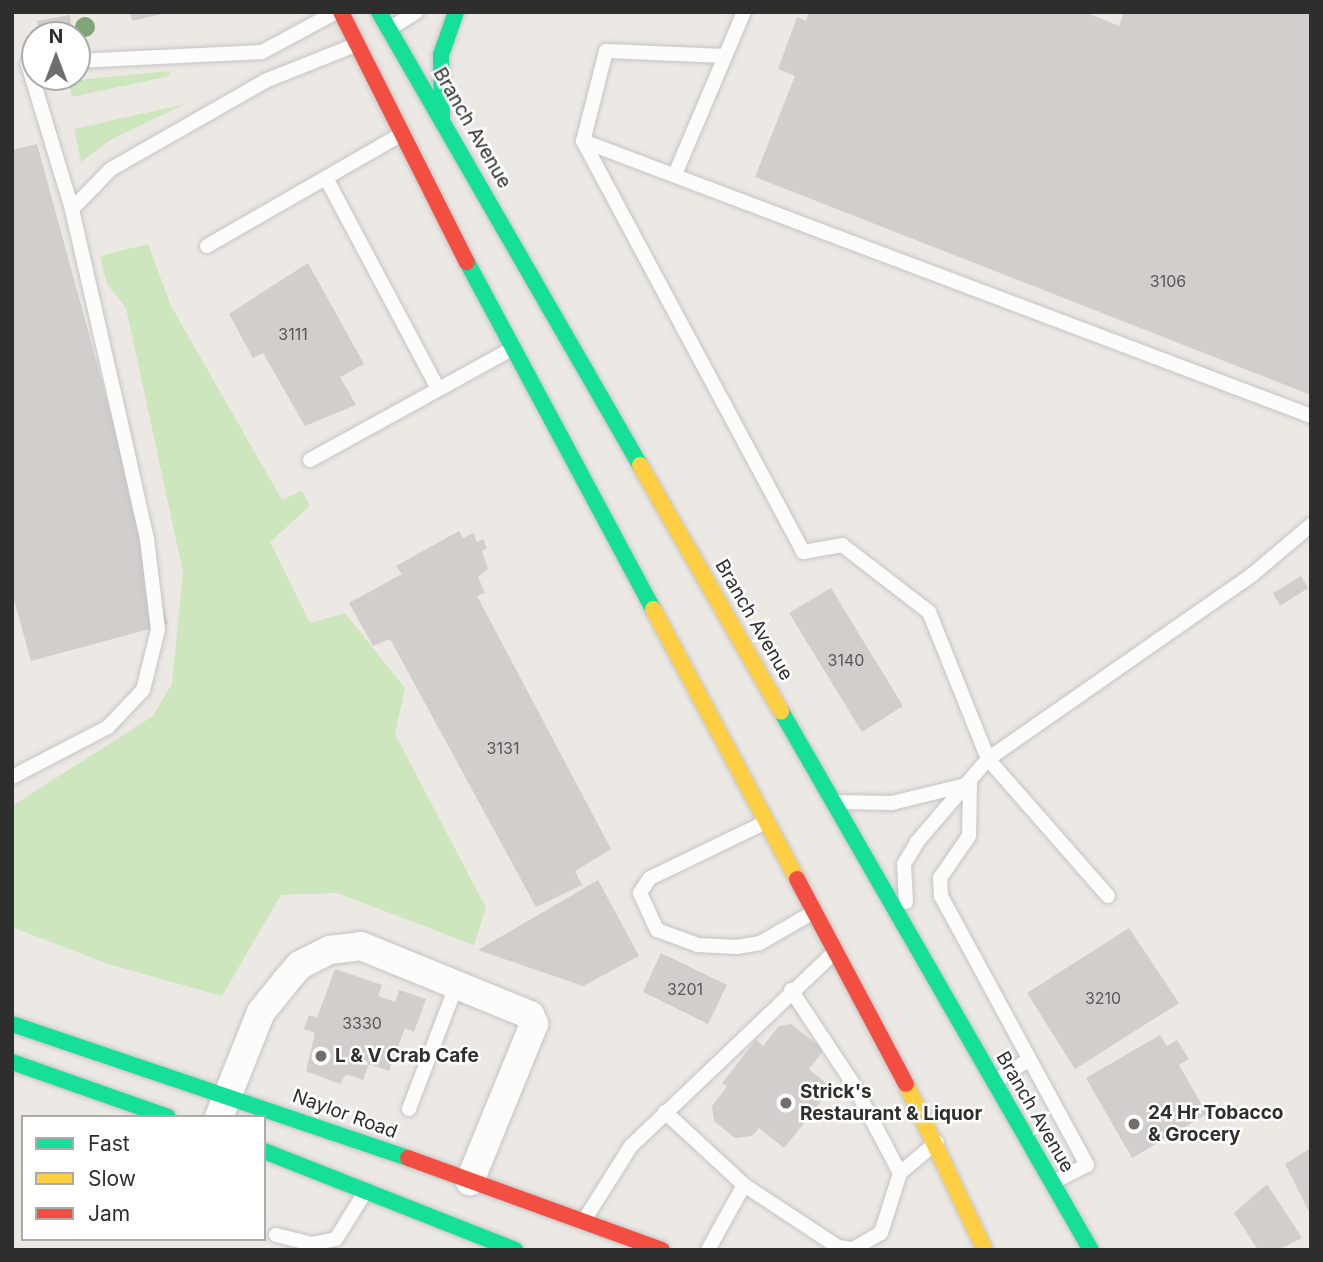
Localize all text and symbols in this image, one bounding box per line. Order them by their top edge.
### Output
north arrow [21,21,91,91]
text: N [49,25,63,48]
street label: Branch Avenue [428,64,516,192]
house number: 3106 [1150,271,1186,291]
house number: 3111 [278,324,308,344]
street label: Branch Avenue [710,556,798,684]
house number: 3140 [828,650,864,670]
house number: 3131 [487,738,519,758]
house number: 3201 [667,979,703,999]
house number: 3210 [1085,988,1121,1008]
house number: 3330 [342,1013,382,1033]
place label: L & V Crab Cafe [335,1045,479,1067]
marker: L & V Crab Cafe [313,1048,329,1064]
street label: Branch Avenue [991,1048,1079,1176]
place label: Strick's Restaurant & Liquor [800,1081,982,1125]
street label: Naylor Road [290,1085,400,1143]
marker: Strick's Restaurant & Liquor [778,1095,794,1111]
place label: 24 Hr Tobacco & Grocery [1148,1102,1284,1146]
legend [21,1115,266,1241]
marker: 24 Hr Tobacco & Grocery [1126,1116,1142,1132]
text: Fast [88,1131,130,1156]
text: Slow [88,1166,136,1191]
text: Jam [88,1201,130,1226]

